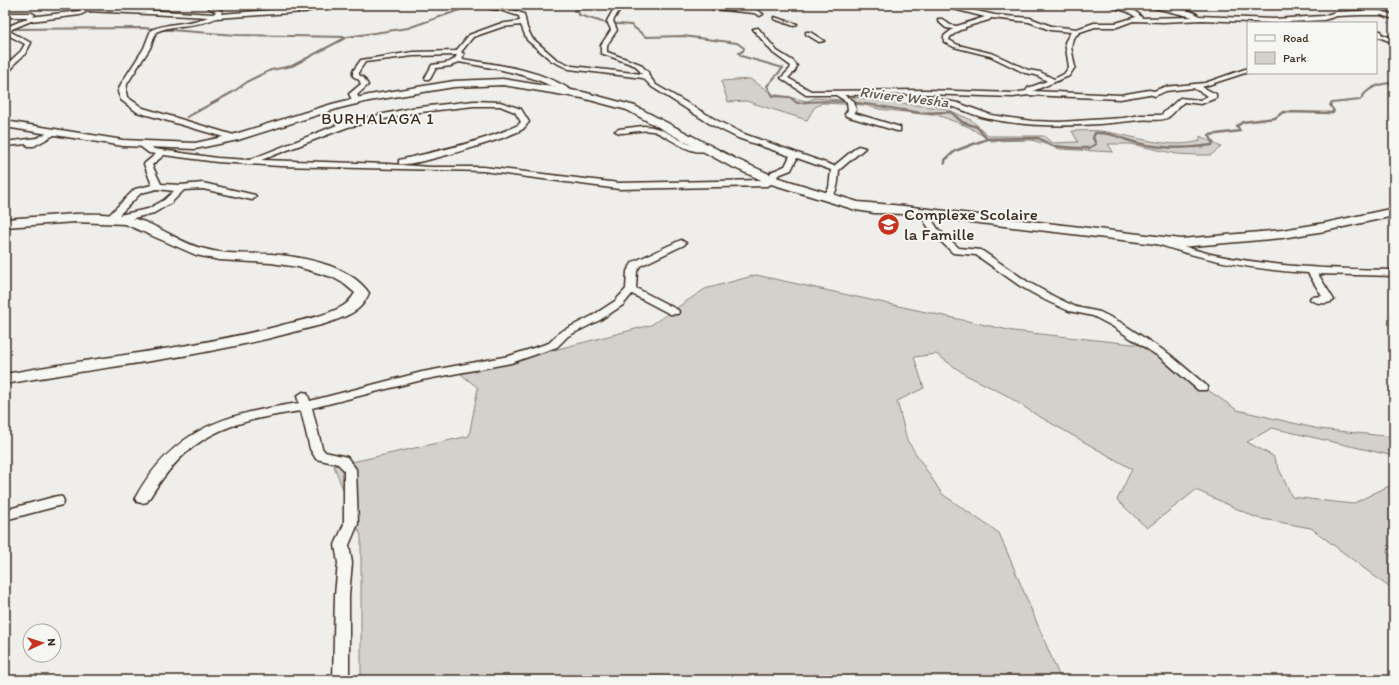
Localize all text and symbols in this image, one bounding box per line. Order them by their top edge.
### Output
legend [1247,22,1377,74]
text: Road [1283,31,1309,45]
text: Park [1283,51,1307,65]
water label: Riviere Wesha [858,83,950,111]
district label: BURHALAGA 1 [321,109,435,128]
place label: Complexe Scolaire la Famille [904,204,1038,244]
school or university icon: Complexe Scolaire la Famille [876,211,902,237]
north arrow [22,623,62,663]
text: N [45,638,58,647]

